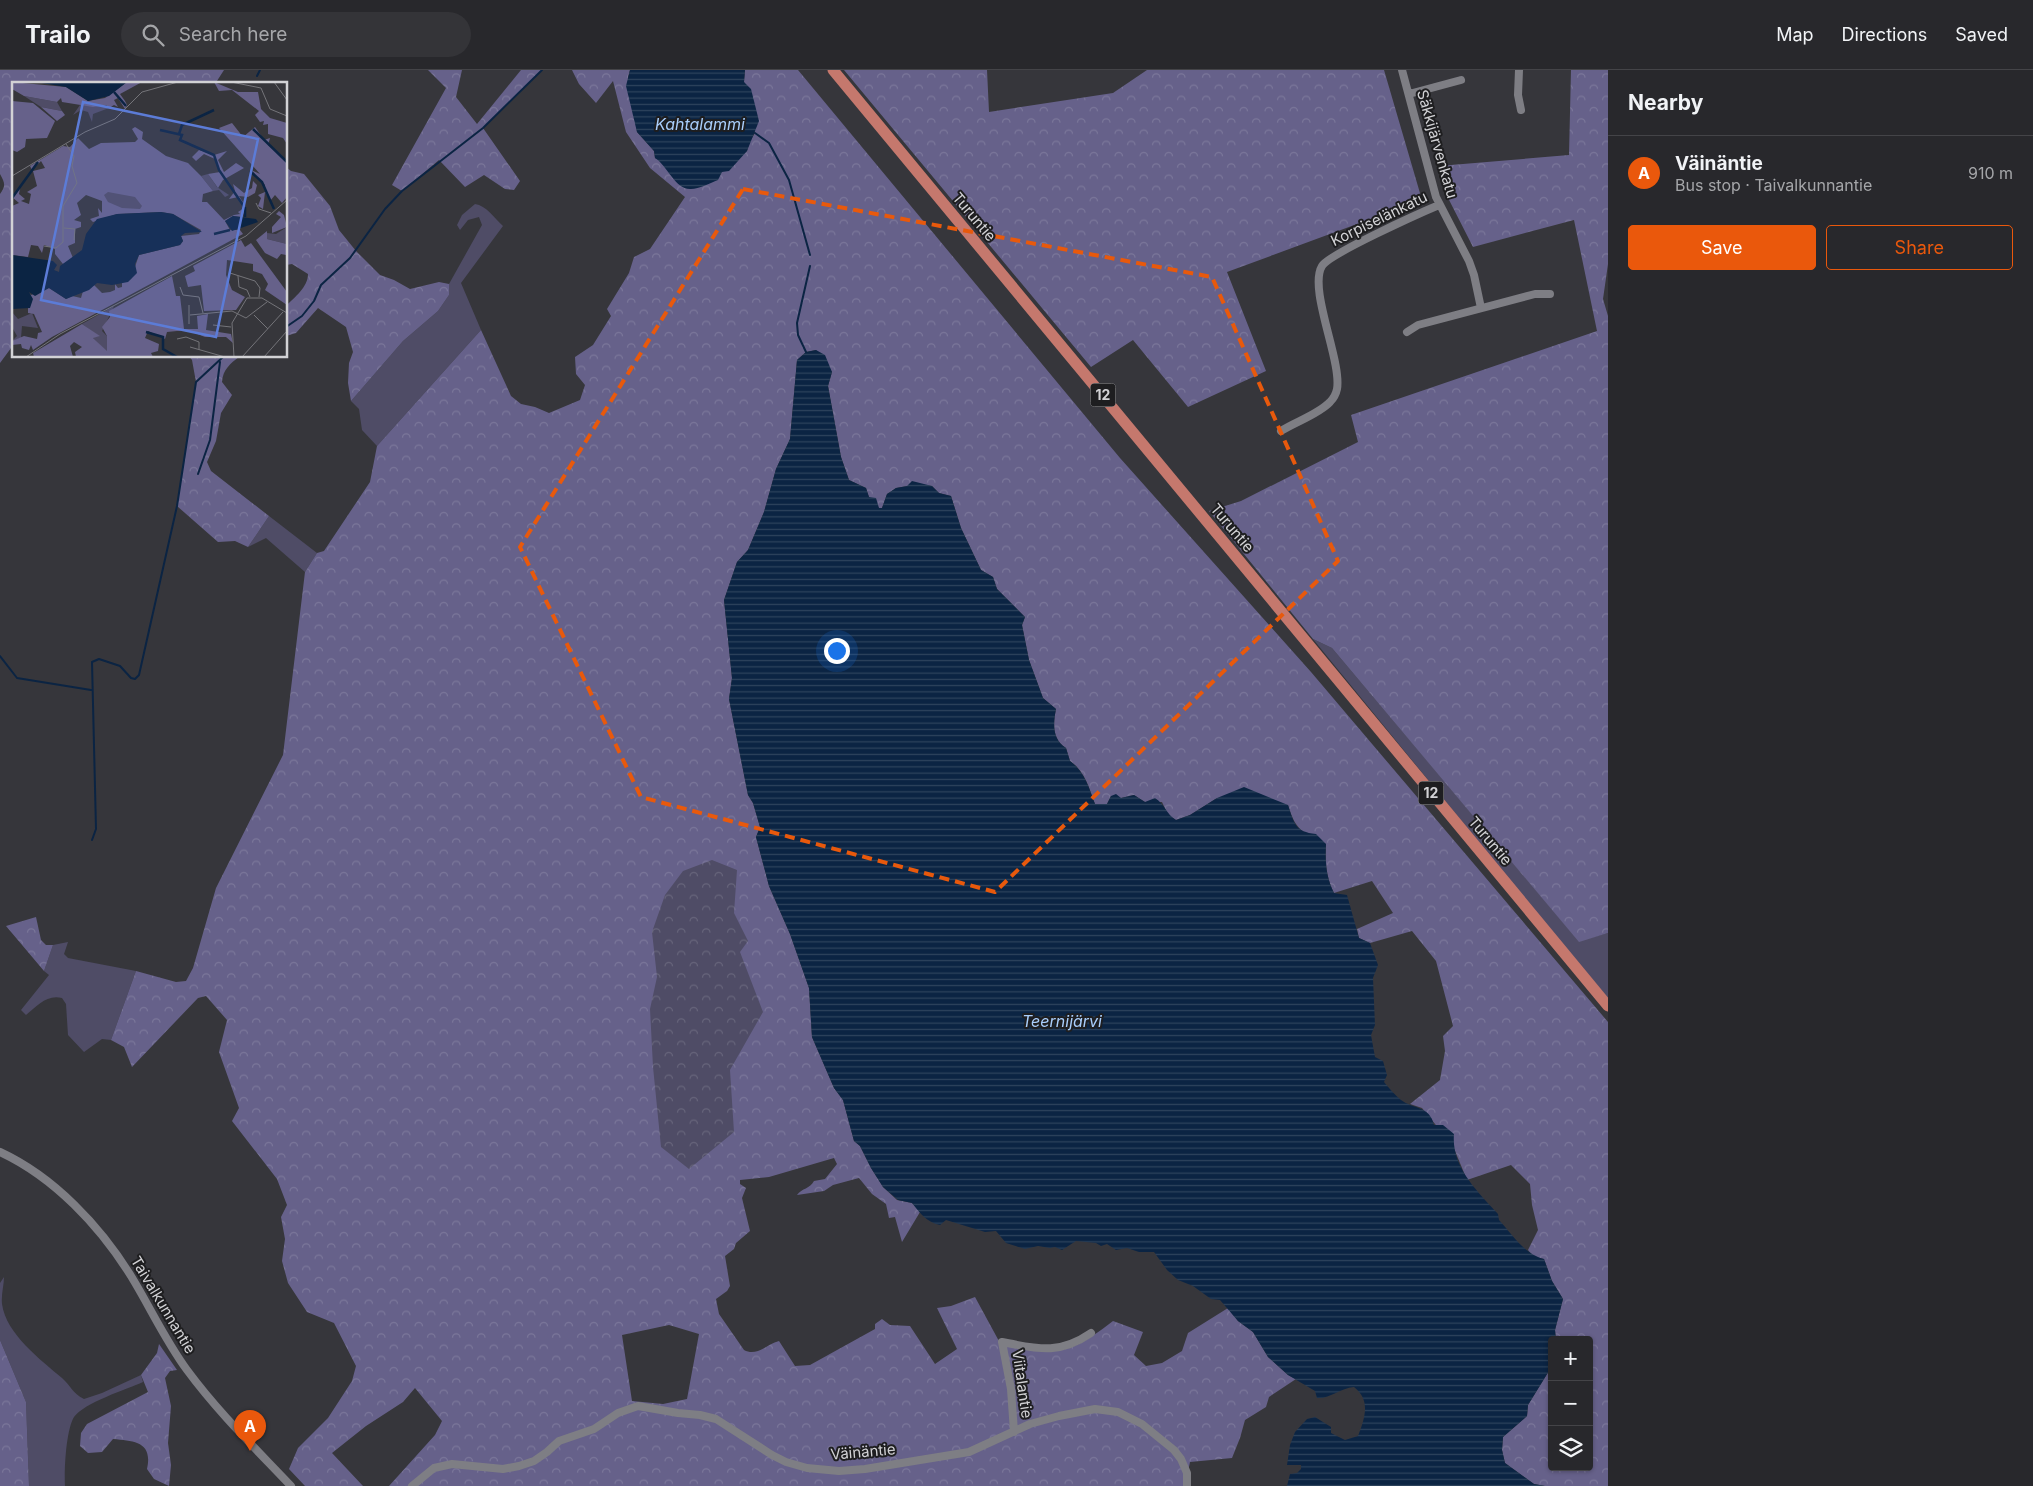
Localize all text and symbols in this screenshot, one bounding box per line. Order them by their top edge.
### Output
search box [121,12,471,57]
text: Trailo [25,20,91,49]
icon: search [139,21,167,49]
text: Search here [179,23,287,46]
text: Map [1776,24,1814,45]
text: Directions [1842,24,1927,45]
text: Saved [1955,24,2008,45]
inset map [12,82,288,358]
street label: Säkkijärvenkatu [1413,87,1462,200]
text: Nearby [1628,90,1703,115]
water label: Kahtalammi [655,114,746,134]
text: Väinäntie [1675,152,1763,175]
text: A [1638,163,1650,183]
text: 910 m [1968,163,2013,183]
text: Bus stop · Taivalkunnantie [1675,175,1872,195]
street label: Korpiselänkatu [1327,187,1430,250]
street label: Turuntie [948,188,1000,245]
button: Save [1628,225,1816,270]
button: Share [1826,225,2013,270]
road number: 12 [1090,384,1116,406]
street label: Turuntie [1206,499,1258,556]
your location [824,638,850,664]
road number: 12 [1418,781,1444,804]
street label: Turuntie [1464,812,1516,869]
water label: Teernijärvi [1022,1011,1103,1031]
street label: Taivalkunnantie [127,1253,200,1357]
map controls [1548,1336,1593,1471]
button: + [1548,1336,1593,1381]
street label: Viitalantie [1008,1348,1037,1420]
button: − [1548,1381,1593,1426]
pin: A [234,1410,266,1451]
button: layers [1548,1426,1593,1471]
street label: Väinäntie [830,1439,896,1464]

